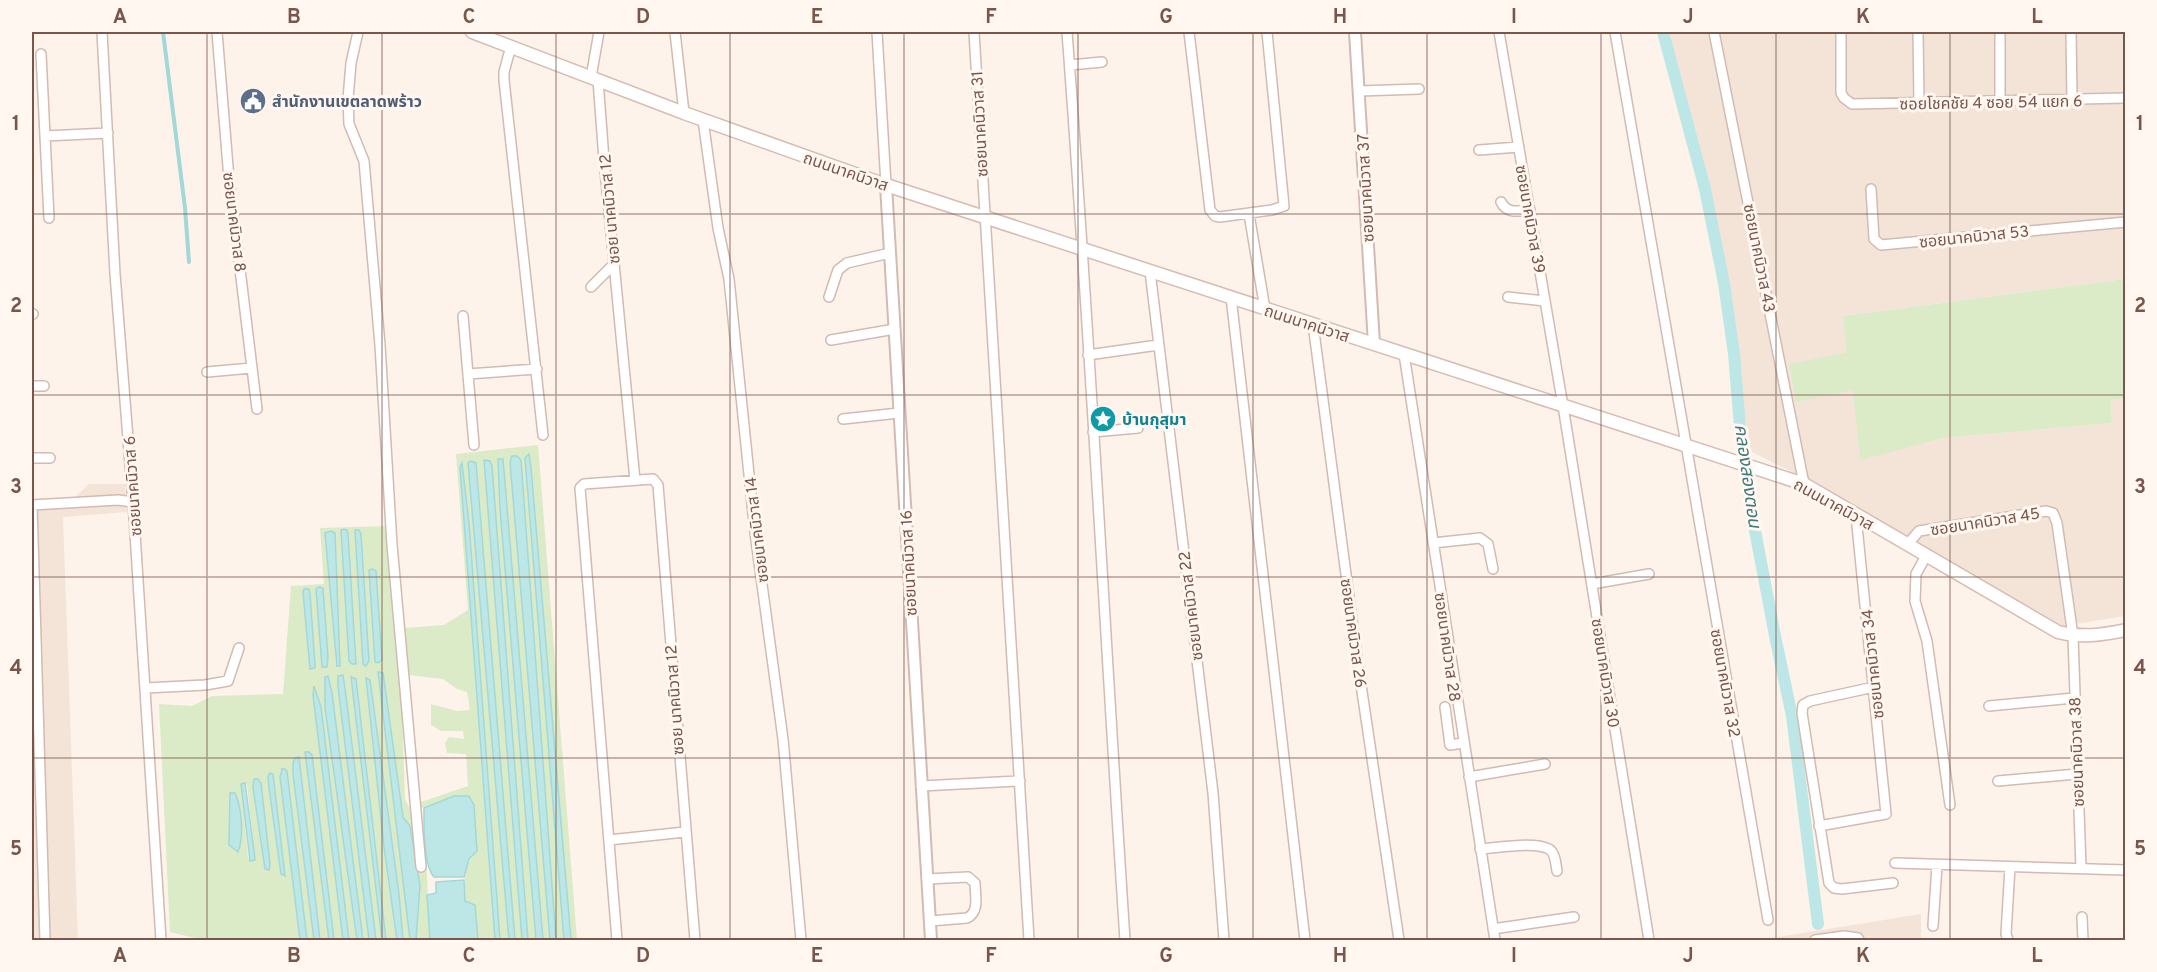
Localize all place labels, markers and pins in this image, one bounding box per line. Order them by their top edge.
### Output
public building icon: สำนักงานเขตลาดพร้าว [238,86,268,116]
place label: สำนักงานเขตลาดพร้าว [272,93,422,113]
place icon: บ้านกุสุมา [1088,404,1118,434]
place label: บ้านกุสุมา [1122,411,1186,431]

